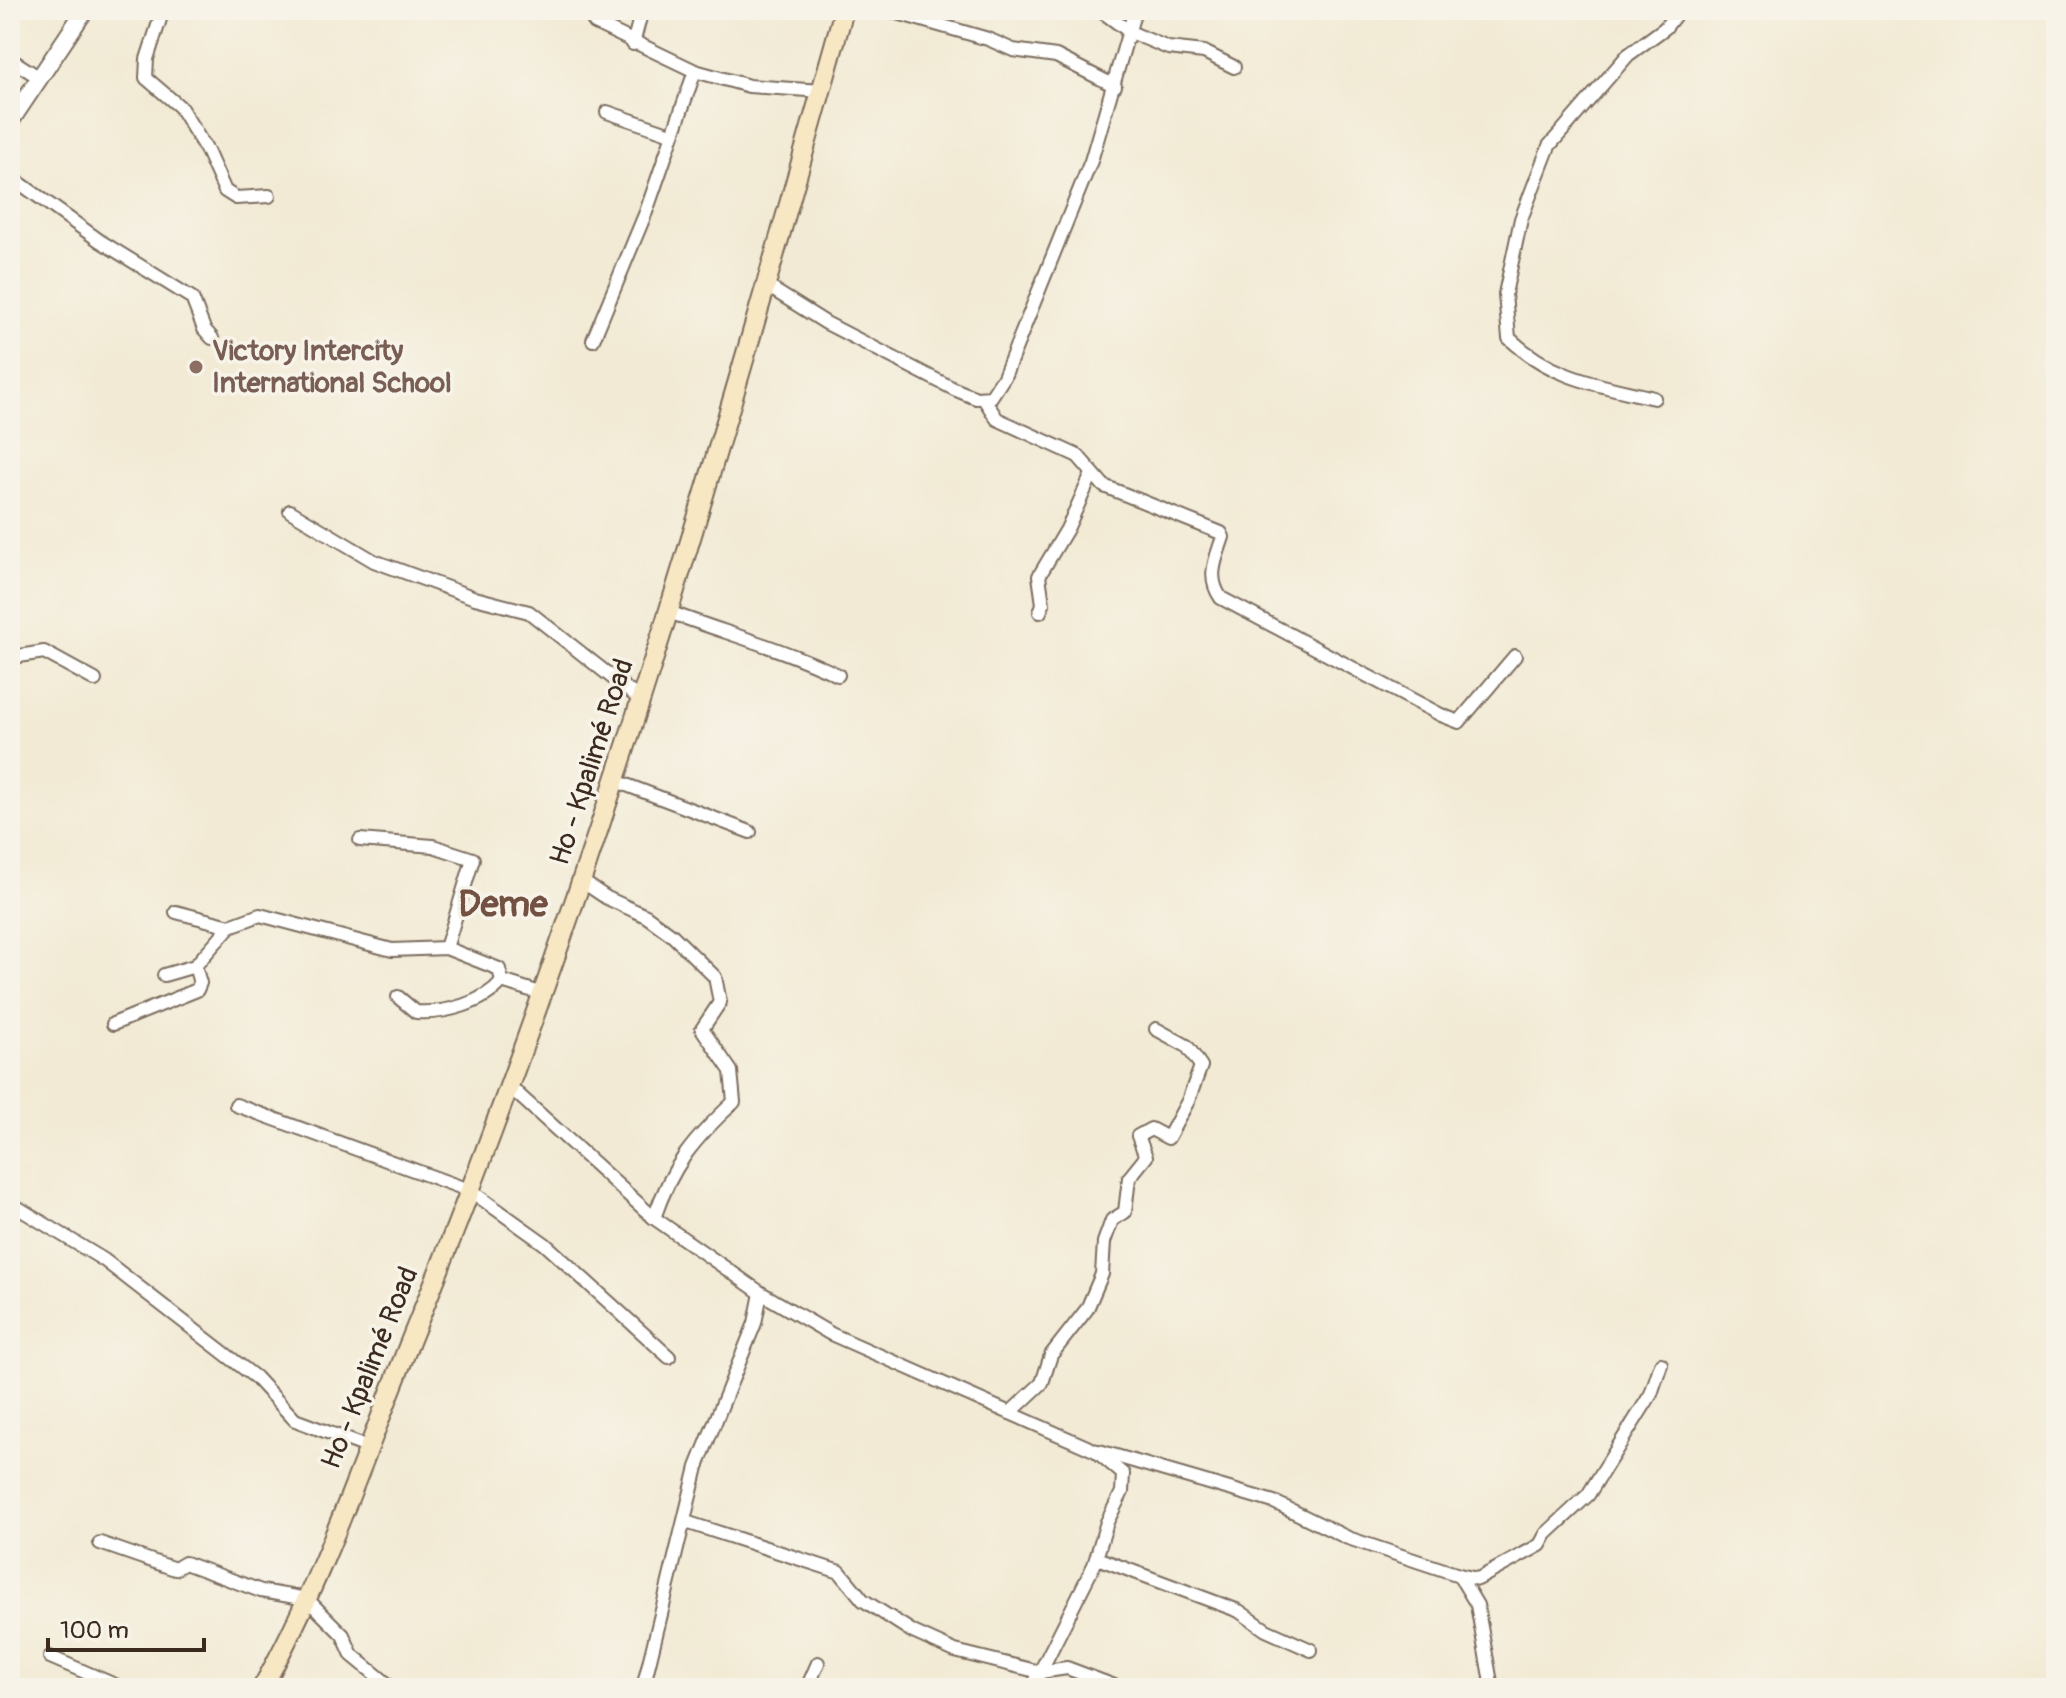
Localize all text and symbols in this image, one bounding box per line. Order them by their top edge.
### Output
place label: Victory Intercity International School [212,334,452,401]
marker: Victory Intercity International School [187,358,205,376]
street label: Ho - Kpalimé Road [542,654,642,870]
district label: Deme [458,882,549,927]
street label: Ho - Kpalimé Road [314,1262,426,1474]
scale bar [48,1602,204,1652]
text: 100 m [60,1616,129,1645]

